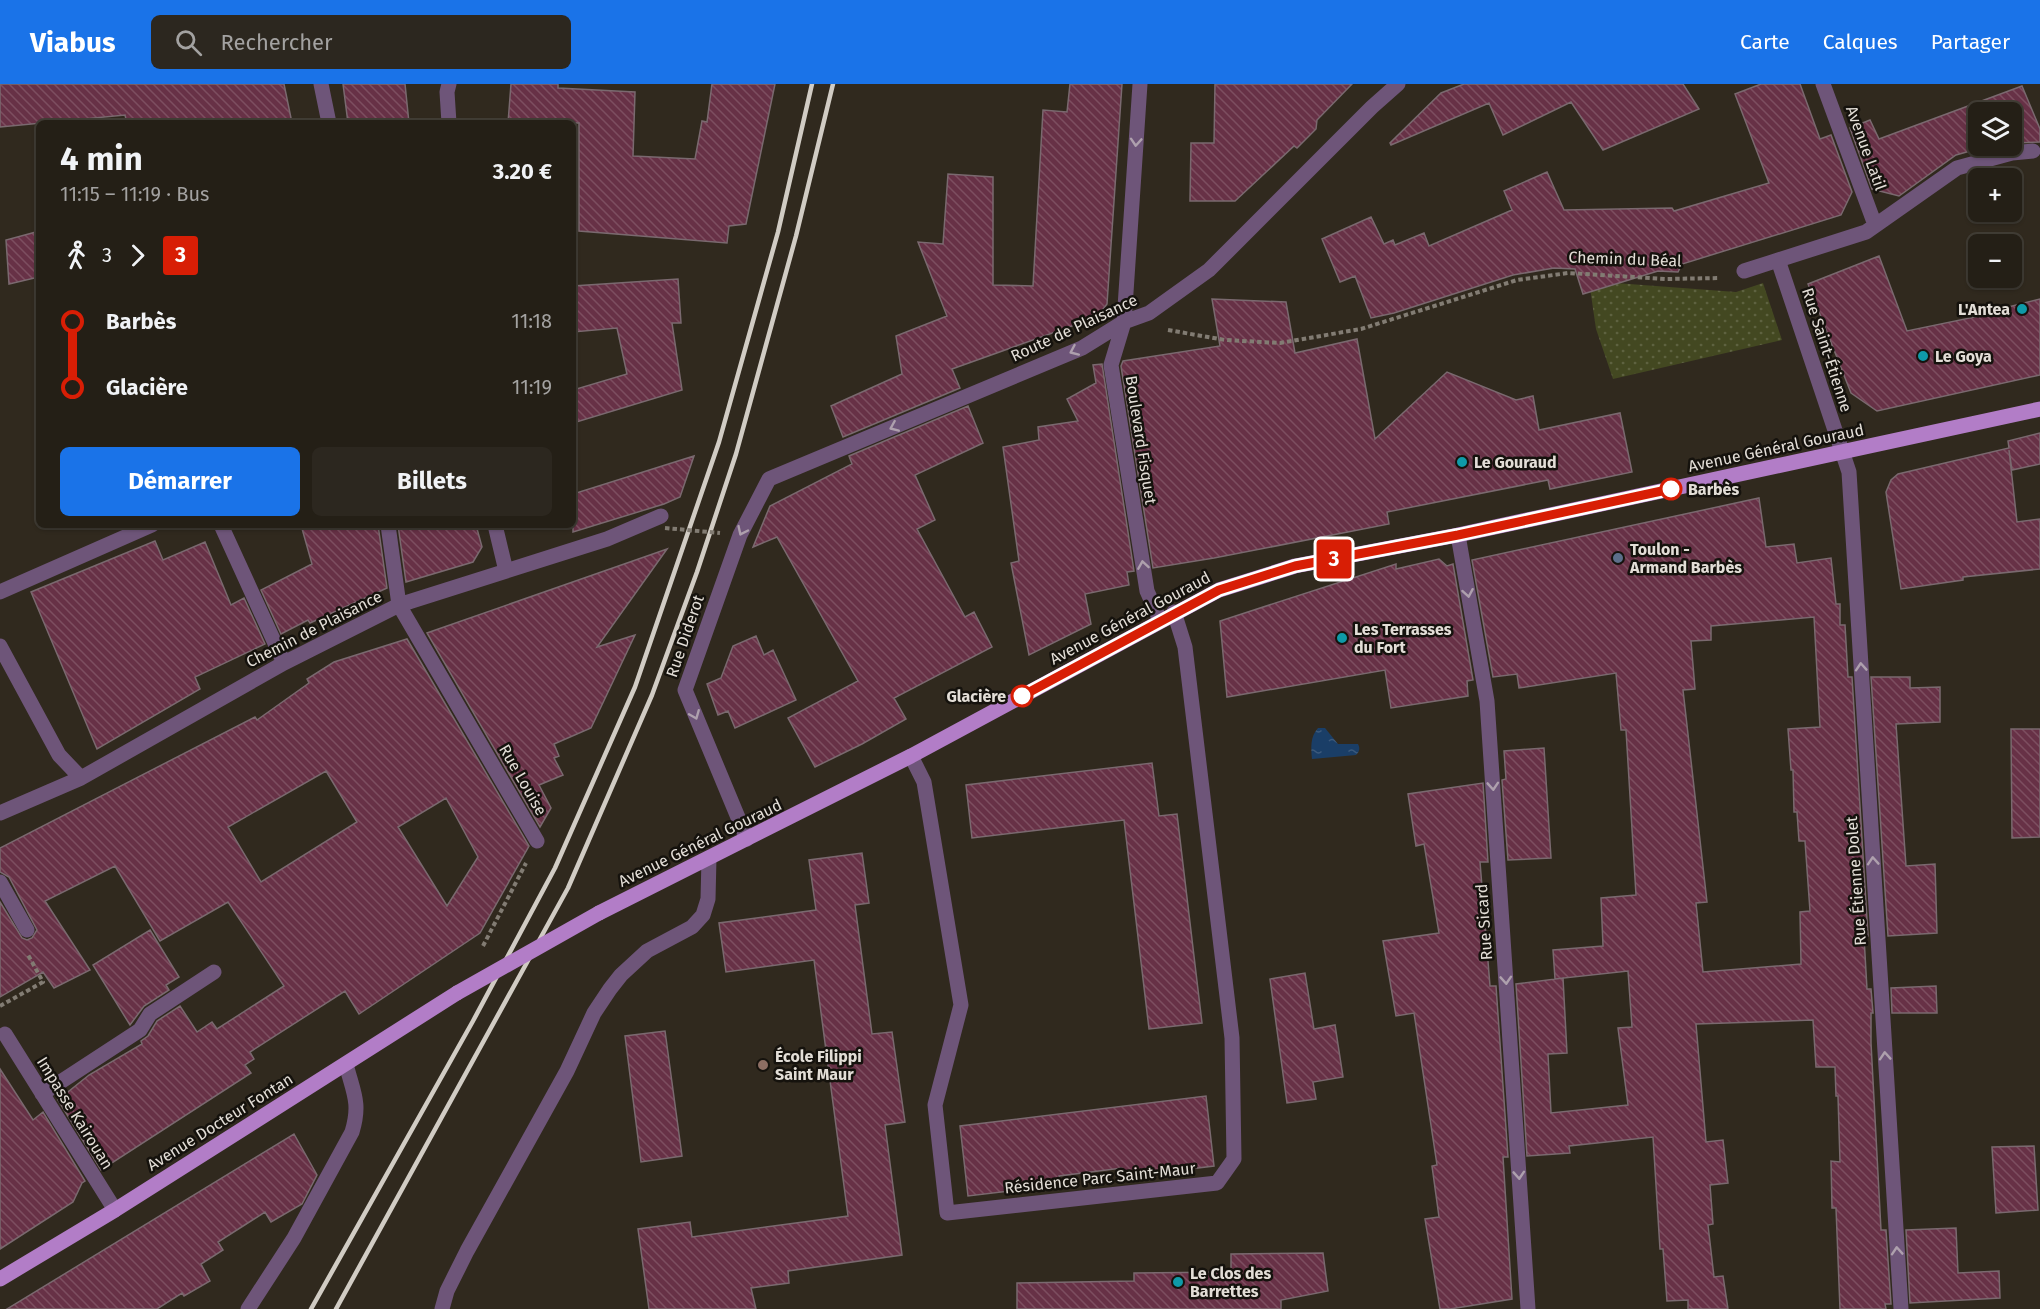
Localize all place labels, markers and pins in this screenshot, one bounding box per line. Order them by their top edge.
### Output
place label: L'Antea [1958,300,2010,319]
marker: L'Antea [2015,302,2029,316]
place label: Le Goya [1935,347,1992,366]
marker: Le Goya [1916,349,1930,363]
place label: Le Gouraud [1474,453,1557,472]
marker: Le Gouraud [1455,455,1469,469]
marker: Barbès [1660,478,1682,500]
place label: Barbès [1688,480,1739,499]
place label: Toulon - Armand Barbès [1629,540,1742,577]
marker: Toulon - Armand Barbès [1611,551,1625,565]
place label: Les Terrasses du Fort [1354,620,1452,657]
marker: Les Terrasses du Fort [1335,631,1349,645]
marker: Glacière [1011,685,1033,707]
place label: Glacière [946,687,1006,706]
place label: École Filippi Saint Maur [775,1046,862,1084]
marker: École Filippi Saint Maur [756,1058,770,1072]
place label: Le Clos des Barrettes [1190,1264,1271,1301]
marker: Le Clos des Barrettes [1171,1275,1185,1289]

